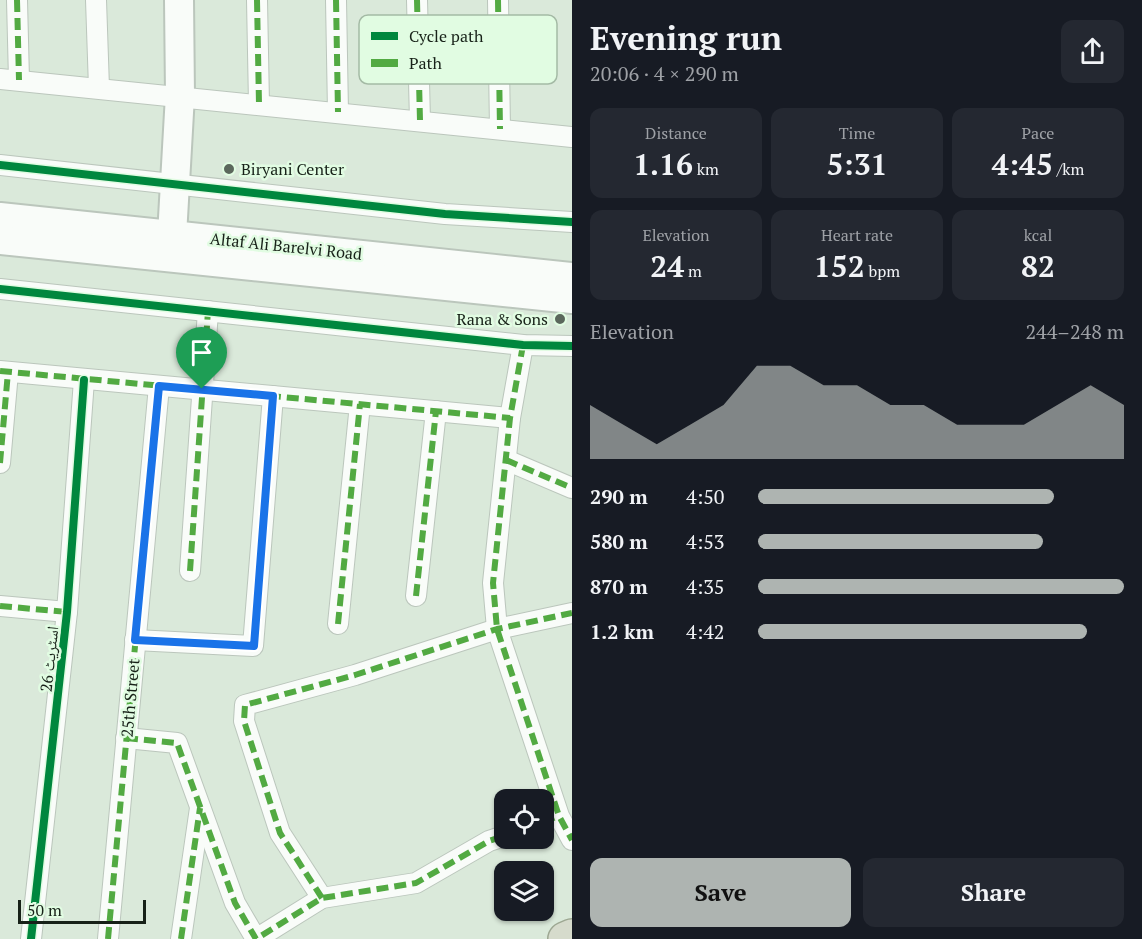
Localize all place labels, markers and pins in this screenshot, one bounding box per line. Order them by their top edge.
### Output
place label: Biryani Center [241,158,345,180]
marker: Biryani Center [222,162,236,176]
place label: Rana & Sons [457,308,548,330]
marker: Rana & Sons [553,312,567,326]
pin [176,327,227,389]

